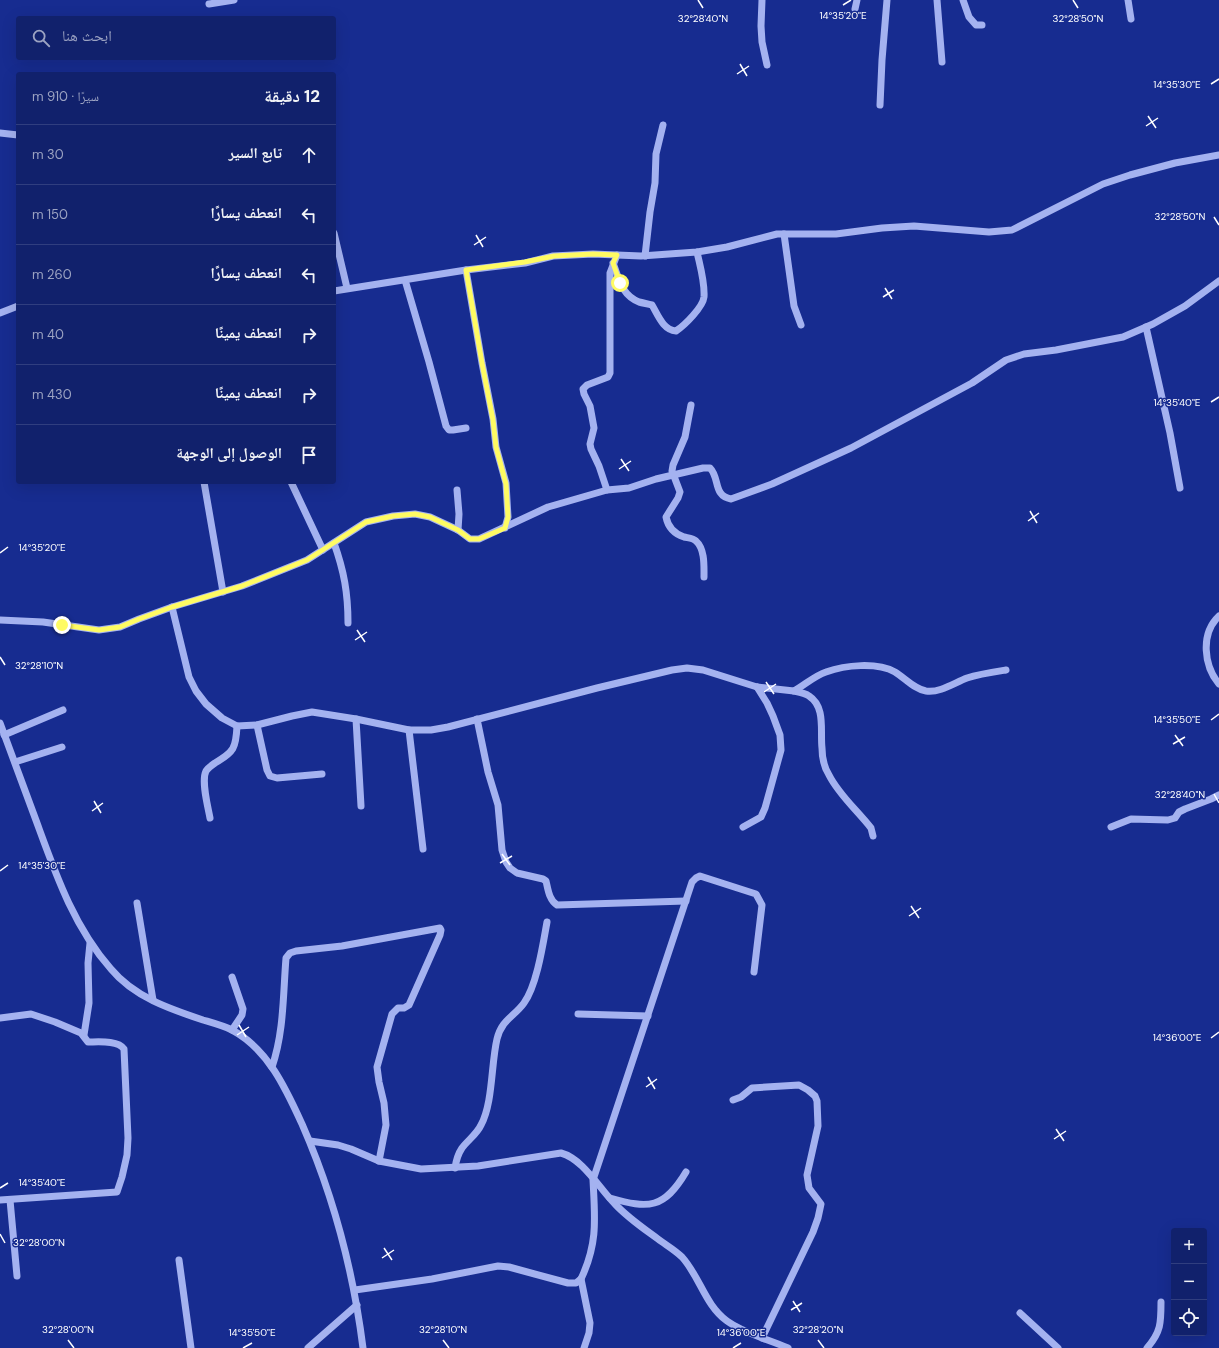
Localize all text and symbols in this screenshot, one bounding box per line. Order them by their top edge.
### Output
text: 14°35'20"E [819,9,867,22]
text: 32°28'40"N [678,12,728,25]
text: 32°28'50"N [1053,12,1103,25]
search box [16,16,336,60]
text: ابحث هنا [62,26,112,46]
icon: search [30,27,52,49]
text: 14°35'30"E [1153,78,1201,91]
text: 12 دقيقة [264,85,320,107]
text: سيرًا · 910 m [32,88,99,105]
text: تابع السير [228,143,282,163]
icon: ahead [298,144,320,166]
text: 30 m [32,146,64,163]
text: انعطف يسارًا [210,203,282,223]
icon: left [298,204,320,226]
text: 150 m [32,206,68,223]
text: 32°28'50"N [1155,210,1205,223]
text: انعطف يسارًا [210,263,282,283]
icon: left [298,264,320,286]
text: 260 m [32,266,72,283]
route start [611,274,629,292]
text: انعطف يمينًا [215,323,282,343]
icon: right [298,324,320,346]
text: 40 m [32,326,64,343]
text: انعطف يمينًا [215,383,282,403]
icon: right [298,384,320,406]
text: 430 m [32,386,72,403]
text: 14°35'40"E [1154,396,1201,409]
text: الوصول إلى الوجهة [176,443,282,463]
icon: arrive [298,444,320,466]
text: 14°35'20"E [18,541,66,554]
route end [53,616,71,634]
text: 32°28'10"N [15,659,63,672]
text: 14°35'50"E [1153,713,1201,726]
text: 32°28'40"N [1155,788,1205,801]
text: 14°35'30"E [18,859,66,872]
text: 14°36'00"E [1153,1031,1202,1044]
text: 14°35'40"E [19,1176,66,1189]
map controls [1171,1228,1207,1336]
button: + [1171,1228,1207,1264]
text: 32°28'00"N [13,1236,65,1249]
button: − [1171,1264,1207,1300]
button: locate [1171,1300,1207,1336]
text: 32°28'00"N [42,1323,94,1336]
text: 32°28'10"N [419,1323,467,1336]
text: 32°28'20"N [793,1323,843,1336]
text: 14°35'50"E [228,1326,276,1339]
text: 14°36'00"E [717,1326,766,1339]

